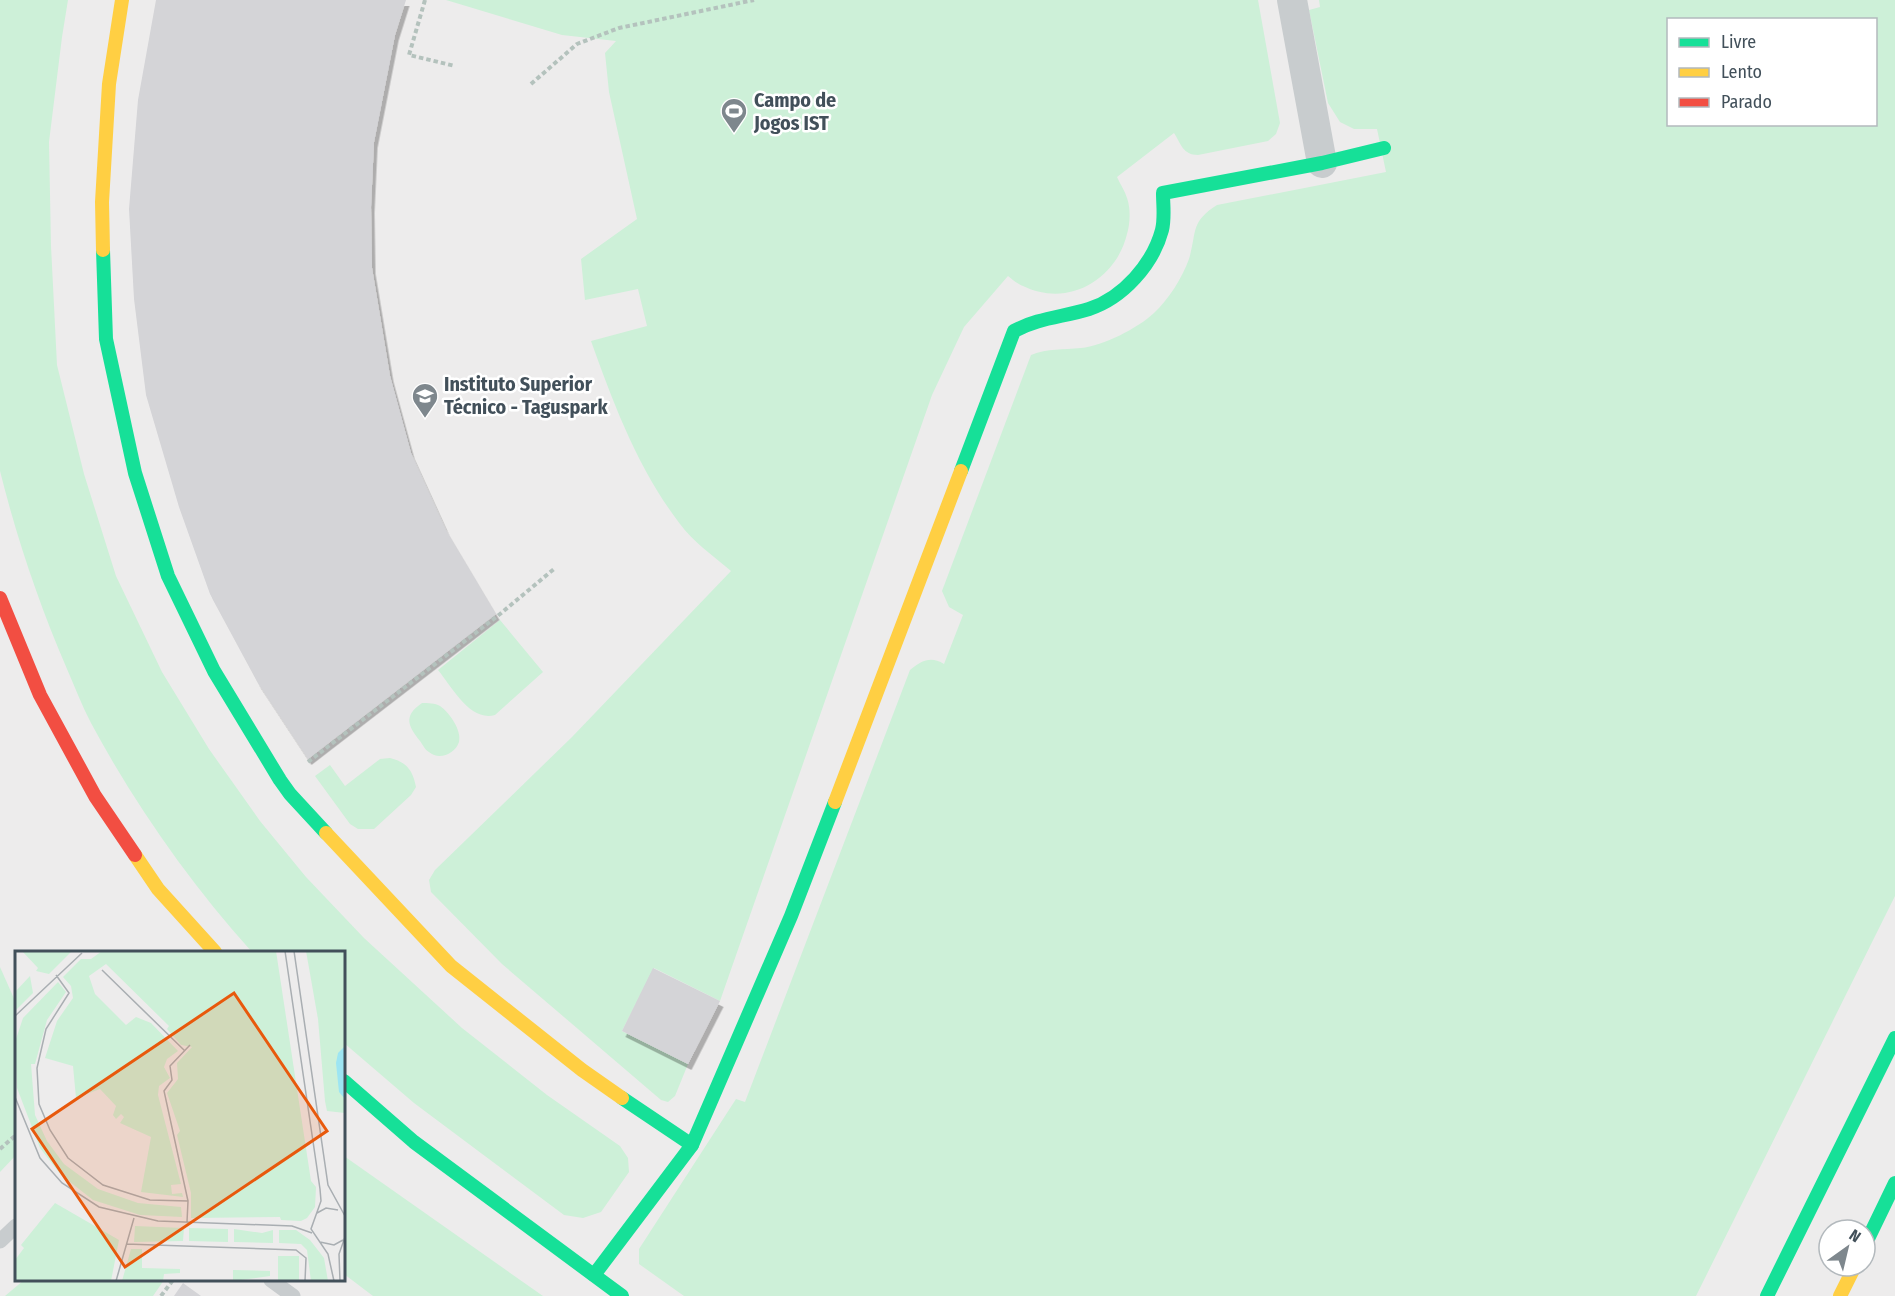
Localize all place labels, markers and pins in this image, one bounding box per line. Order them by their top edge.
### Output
place label: Campo de Jogos IST [753,88,836,135]
sports icon: Campo de Jogos IST [719,96,749,134]
place label: Instituto Superior Técnico - Taguspark [444,372,608,419]
school or university icon: Instituto Superior Técnico - Taguspark [410,381,440,419]

